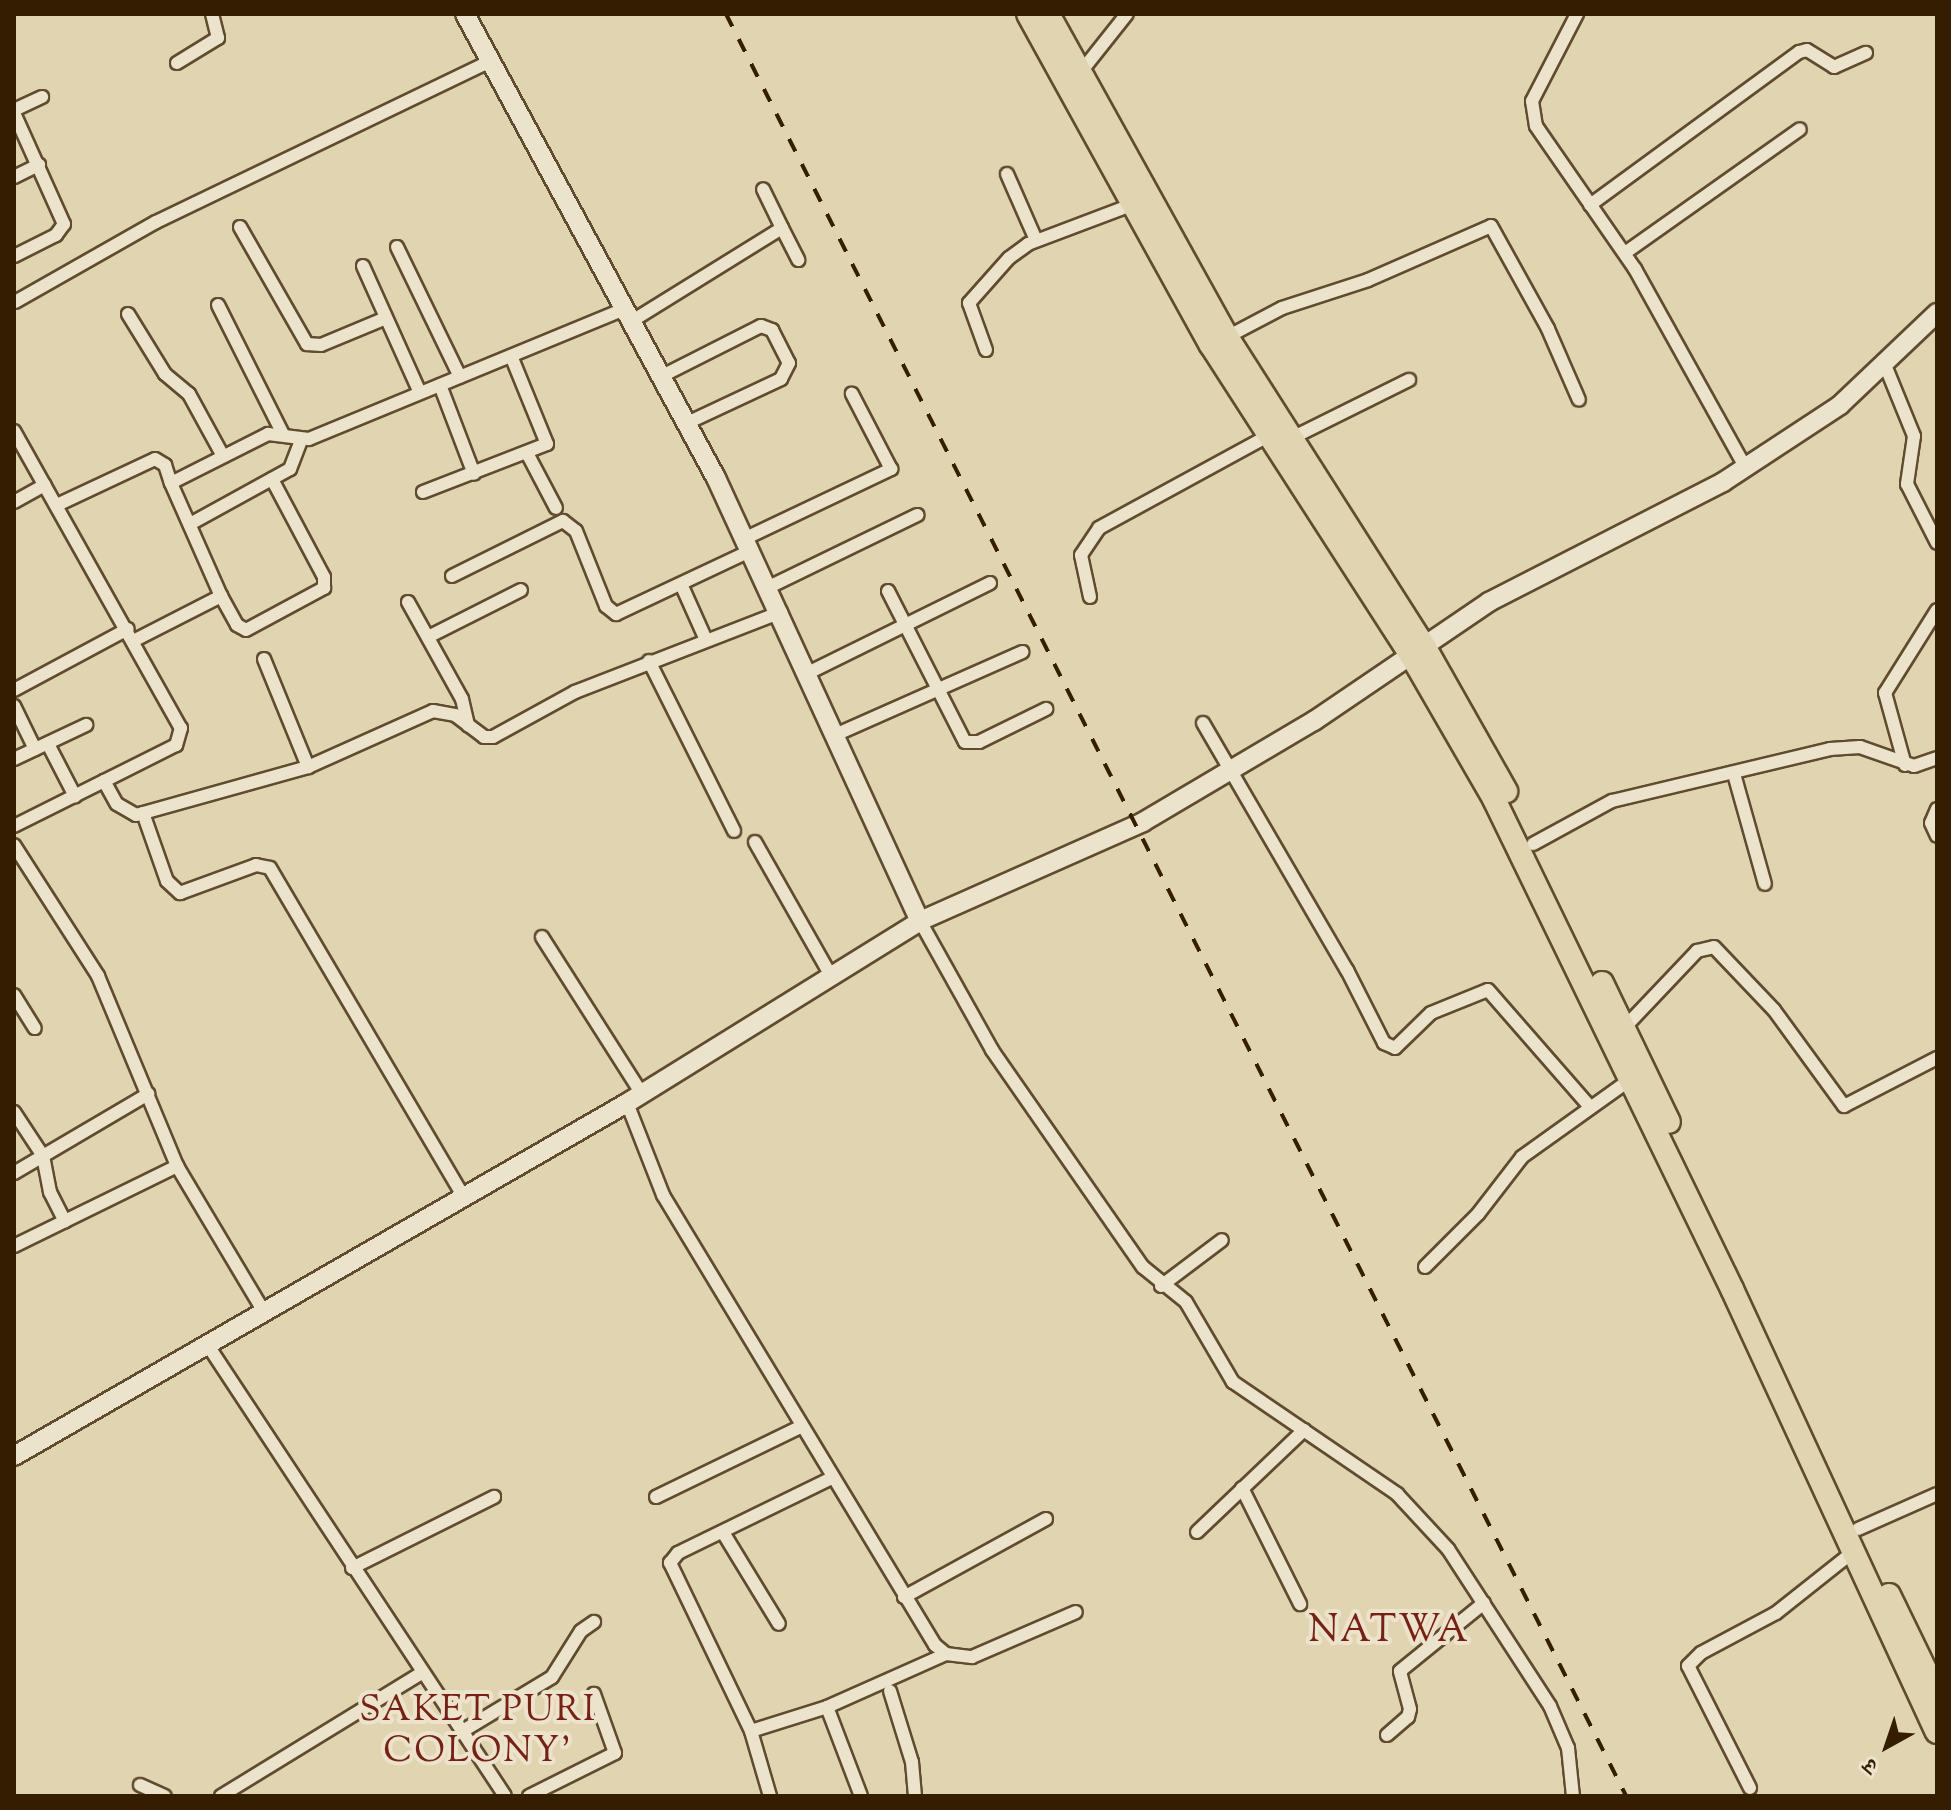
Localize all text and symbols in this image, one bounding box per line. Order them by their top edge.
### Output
district label: NATWA [1308,1610,1470,1656]
district label: SAKET PURI COLONY' [359,1689,597,1774]
north arrow [1847,1706,1927,1786]
text: उ [1857,1749,1886,1780]

